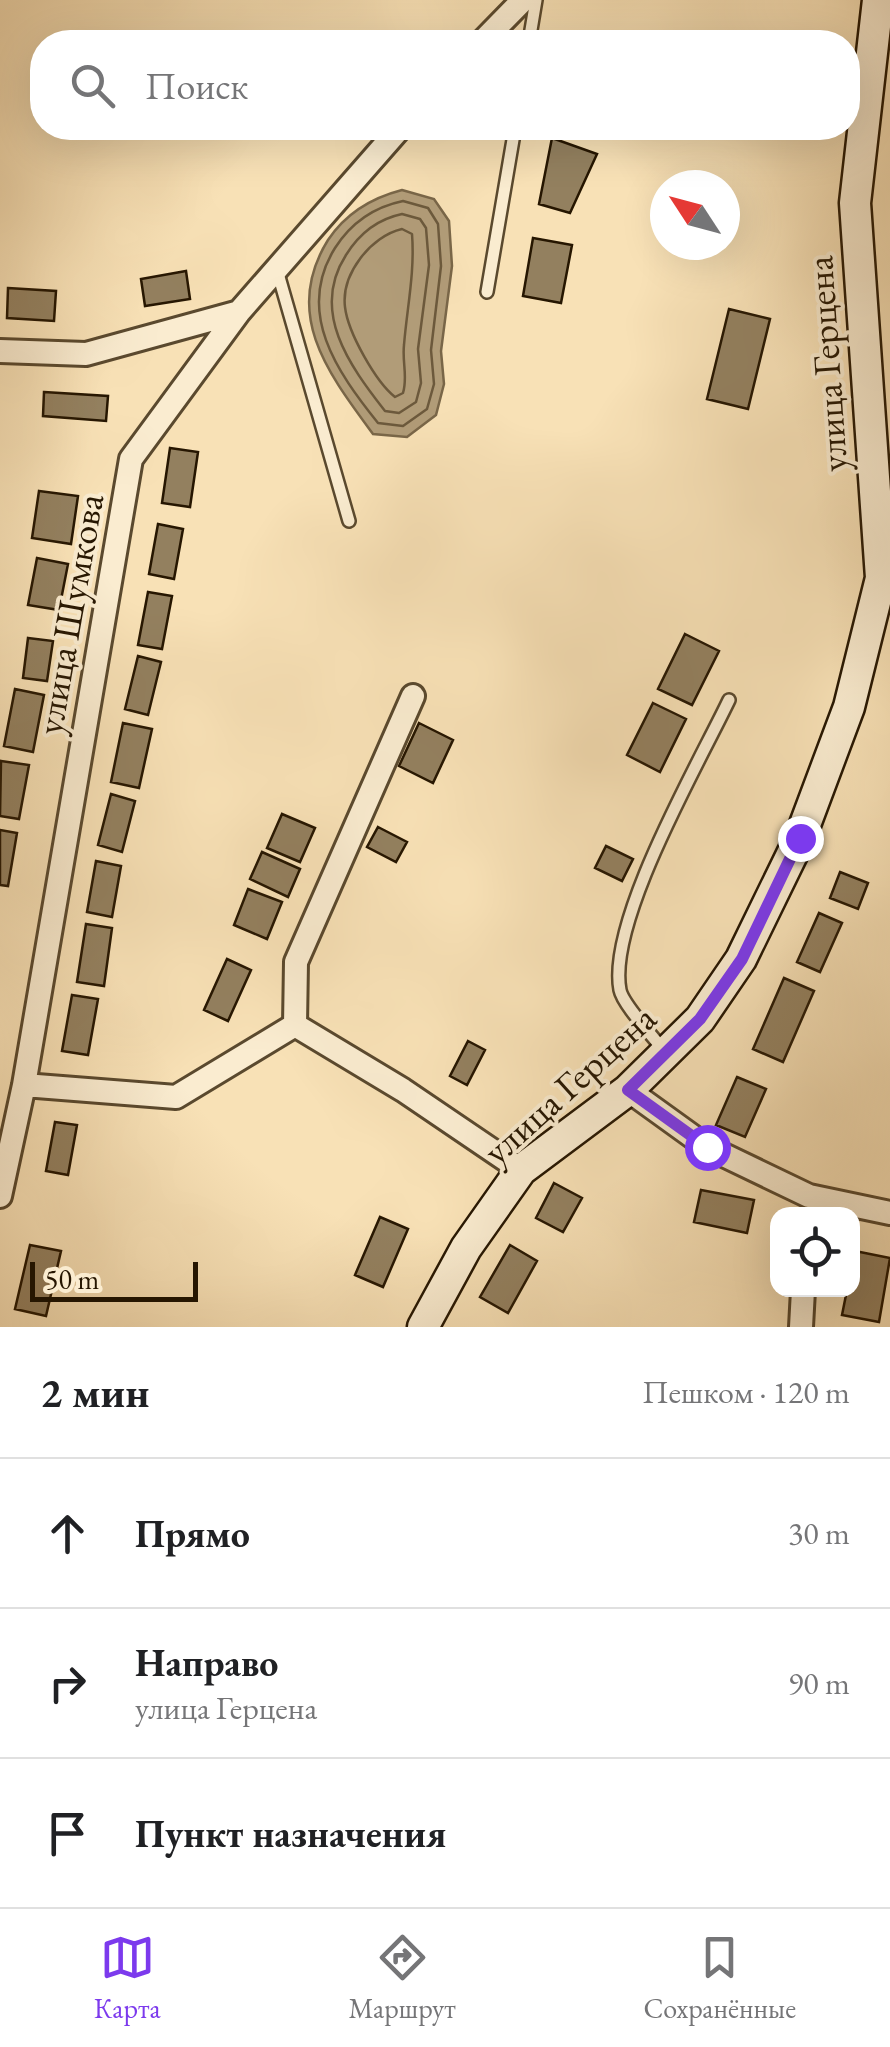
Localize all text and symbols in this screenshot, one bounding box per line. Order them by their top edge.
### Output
search box [30,30,860,140]
icon: search [65,58,120,113]
text: Поиск [145,61,248,110]
north arrow [650,170,740,260]
street label: улица Герцена [794,254,858,474]
street label: улица Шумкова [24,489,114,738]
route end [778,816,824,862]
street label: улица Герцена [472,993,666,1175]
route start [685,1125,731,1171]
map controls [770,1207,860,1297]
button: locate [770,1207,860,1297]
scale bar [30,1257,198,1302]
text: 50 m [45,1261,99,1297]
text: 2 мин [40,1365,149,1420]
text: Пешком · 120 m [642,1371,850,1413]
icon: ahead [40,1506,95,1561]
text: Прямо [135,1509,250,1558]
text: 30 m [788,1512,850,1554]
text: Направо [135,1638,278,1687]
icon: right [40,1656,95,1711]
text: 90 m [788,1662,850,1704]
text: улица Герцена [135,1687,317,1729]
icon: arrive [40,1806,95,1861]
text: Пункт назначения [135,1809,446,1858]
tab: Карта [94,1930,161,2026]
tab: Маршрут [348,1930,456,2026]
tab: Сохранённые [643,1930,796,2026]

